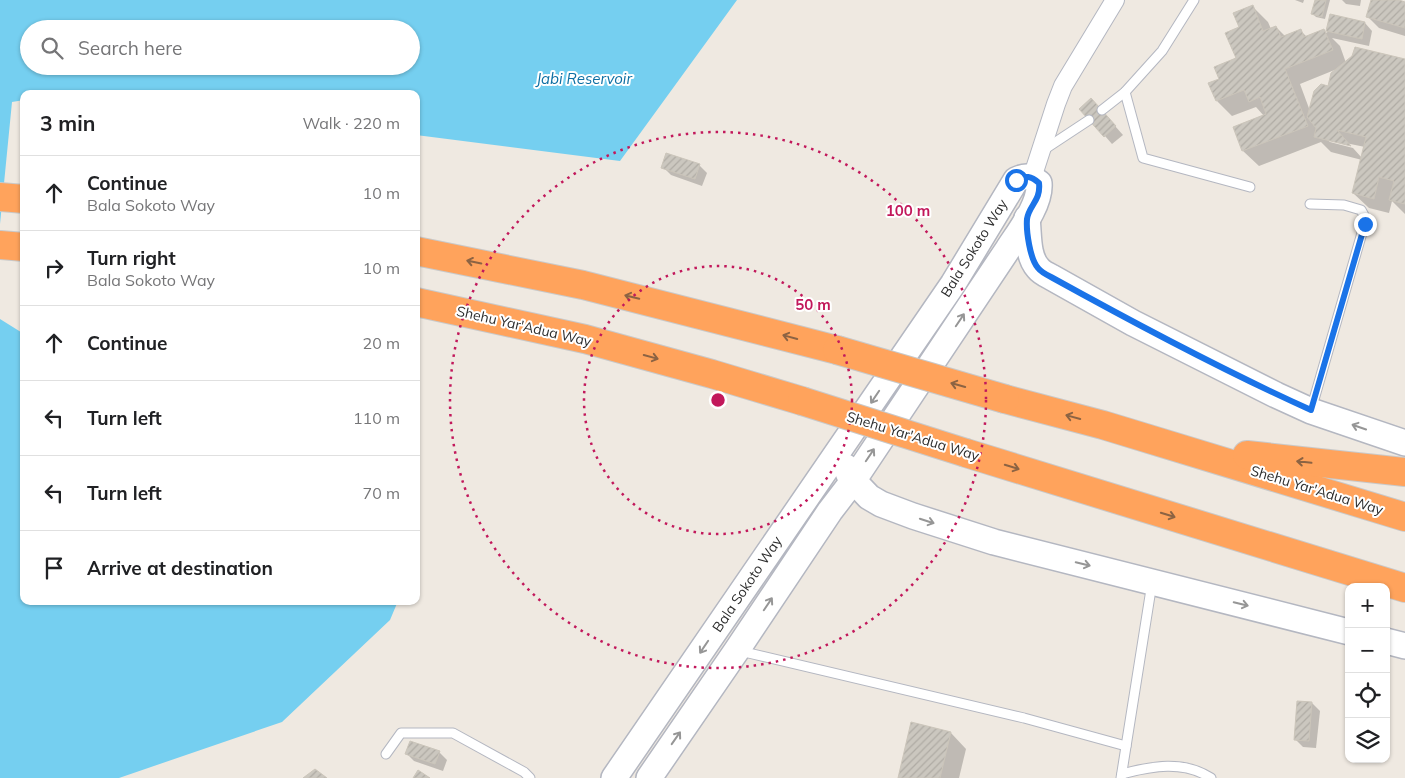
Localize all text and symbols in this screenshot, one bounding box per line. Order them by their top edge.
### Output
search box [20,20,420,75]
icon: search [38,34,66,62]
text: Search here [78,36,182,60]
water label: Jabi Reservoir [534,69,632,88]
text: 3 min [40,110,95,136]
text: Walk · 220 m [302,113,400,133]
route start [1005,169,1028,192]
text: Continue [87,171,167,195]
icon: ahead [40,179,68,207]
text: 10 m [363,183,400,203]
text: Bala Sokoto Way [87,195,215,215]
street label: Bala Sokoto Way [937,195,1012,300]
text: 100 m [886,201,930,220]
route end [1354,213,1377,236]
text: Turn right [87,246,176,270]
icon: right [40,254,68,282]
one-way arrow [466,256,482,266]
text: 10 m [363,258,400,278]
text: Bala Sokoto Way [87,270,215,290]
one-way arrow [625,292,641,301]
text: 50 m [795,295,831,314]
street label: Shehu Yar'Adua Way [455,302,594,350]
one-way arrow [955,314,965,328]
icon: ahead [40,329,68,357]
text: Continue [87,331,167,355]
one-way arrow [782,332,798,341]
text: 20 m [363,333,400,353]
one-way arrow [643,353,659,363]
one-way arrow [950,380,966,390]
one-way arrow [870,390,880,404]
centre of rings [709,391,727,409]
icon: left [40,404,68,432]
text: Turn left [87,406,162,430]
street label: Shehu Yar'Adua Way [844,407,982,465]
text: 110 m [353,408,400,428]
one-way arrow [1066,412,1082,421]
one-way arrow [1352,422,1367,431]
one-way arrow [865,449,875,463]
one-way arrow [1296,457,1312,467]
street label: Shehu Yar'Adua Way [1248,461,1386,519]
one-way arrow [1004,463,1020,473]
icon: left [40,479,68,507]
text: Turn left [87,481,162,505]
text: 70 m [363,483,400,503]
one-way arrow [1159,511,1175,521]
one-way arrow [918,516,934,526]
street label: Bala Sokoto Way [708,532,786,635]
icon: arrive [40,554,68,582]
text: Arrive at destination [87,556,273,580]
one-way arrow [1075,560,1091,569]
map controls [1345,583,1390,763]
button: + [1345,583,1390,628]
one-way arrow [763,597,773,611]
one-way arrow [1232,600,1248,609]
button: − [1345,628,1390,673]
one-way arrow [699,640,709,654]
button: locate [1345,673,1390,718]
button: layers [1345,718,1390,763]
one-way arrow [671,731,681,745]

